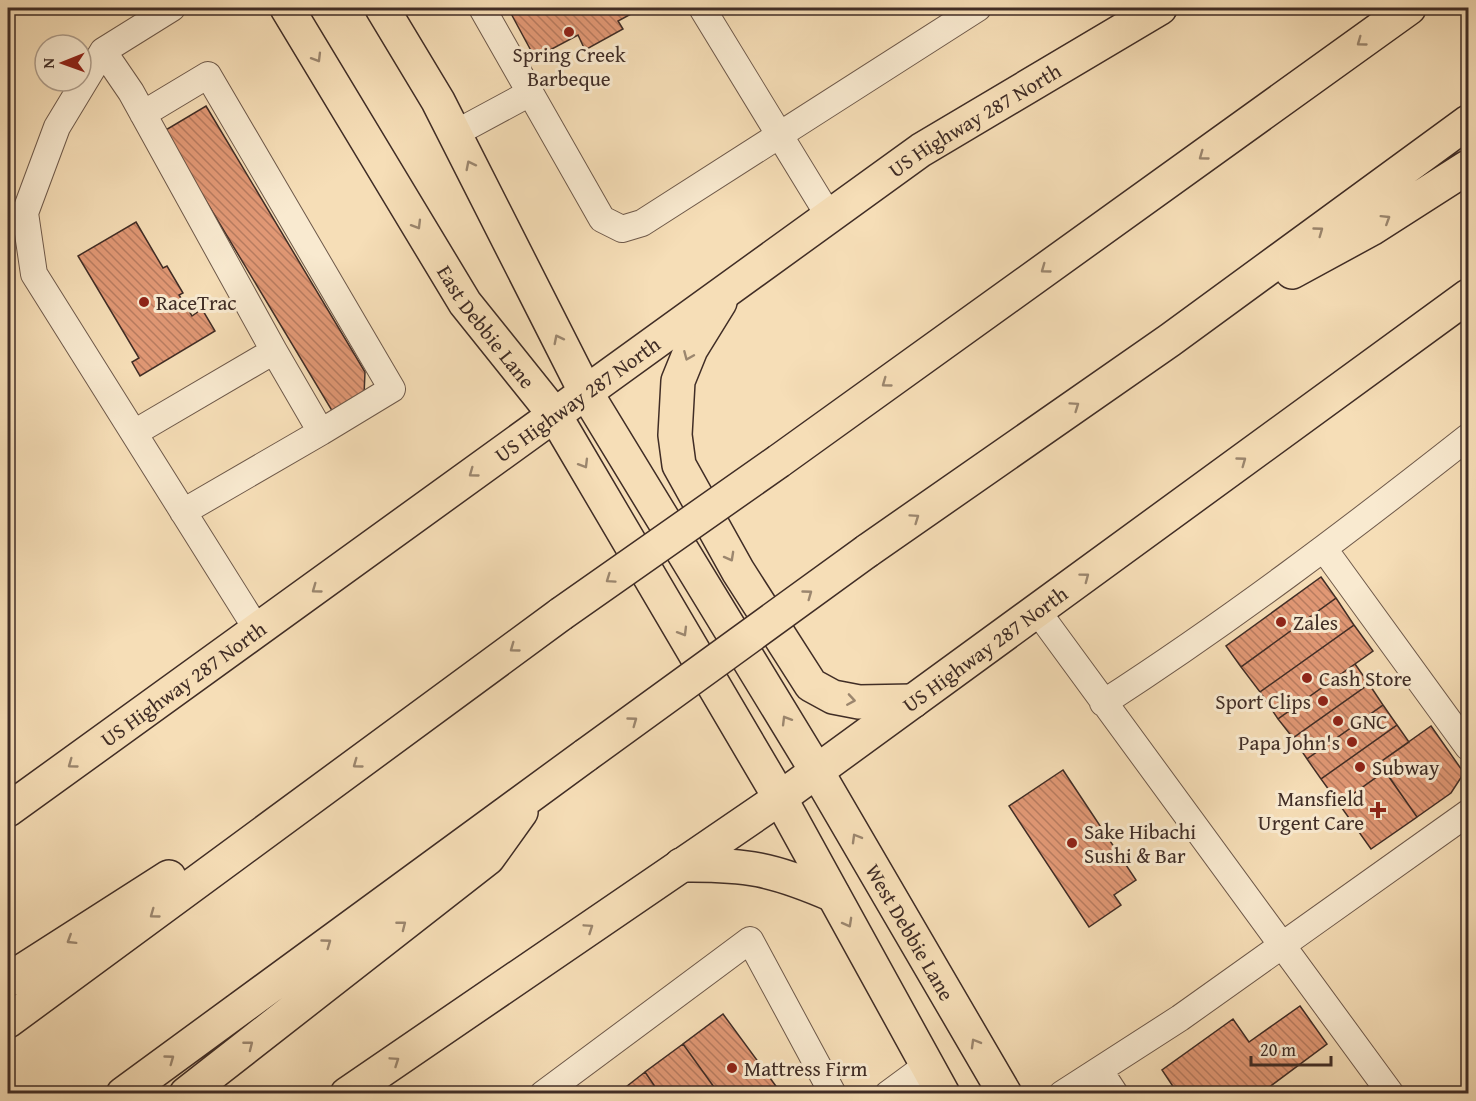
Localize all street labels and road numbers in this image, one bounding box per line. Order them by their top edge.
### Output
street label: US Highway 287 North [882,55,1067,185]
street label: East Debbie Lane [430,259,543,395]
street label: US Highway 287 North [488,328,666,469]
street label: US Highway 287 North [896,578,1074,719]
street label: US Highway 287 North [94,613,272,754]
street label: West Debbie Lane [858,858,963,1006]

